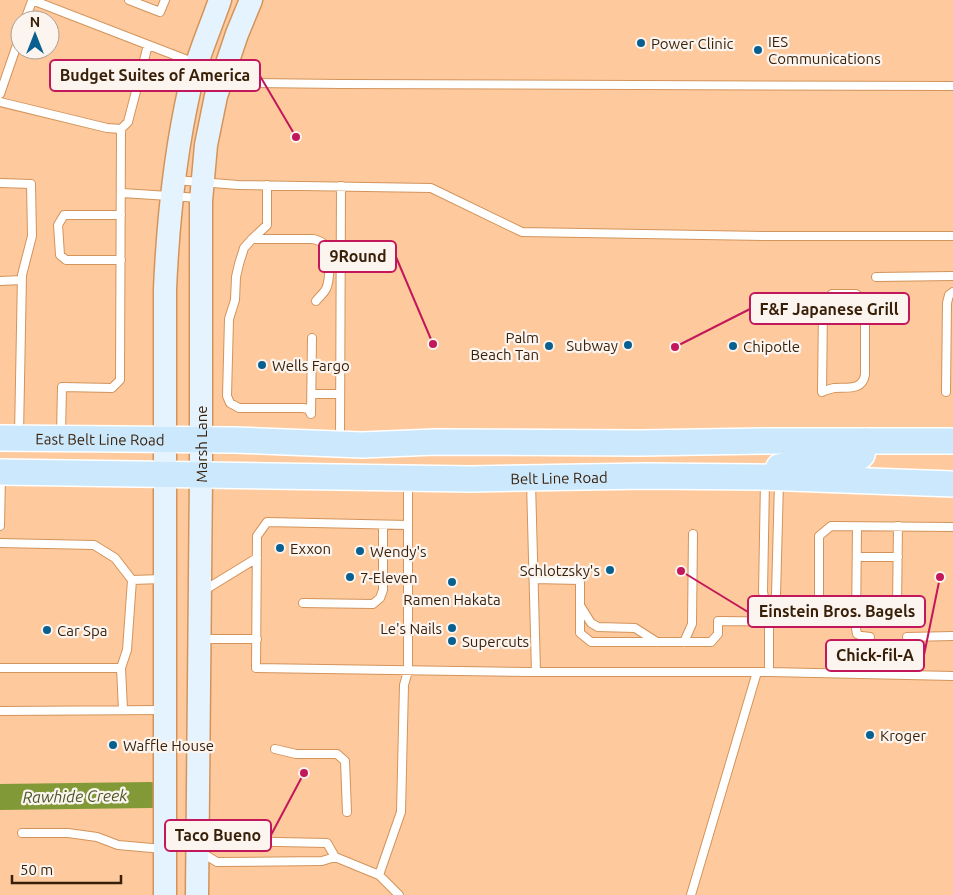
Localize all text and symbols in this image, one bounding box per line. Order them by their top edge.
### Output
north arrow [10,10,60,60]
text: N [30,14,40,30]
place label: IES Communications [768,33,881,67]
place label: Power Clinic [651,35,734,52]
marker: Power Clinic [635,37,647,49]
marker: IES Communications [752,44,764,56]
callout: Budget Suites of America [50,60,260,91]
text: Budget Suites of America [60,66,250,84]
callout: 9Round [319,241,396,272]
text: 9Round [329,247,387,265]
callout: F&F Japanese Grill [750,293,909,324]
text: F&F Japanese Grill [759,300,899,318]
place label: Palm Beach Tan [470,329,539,363]
place label: Subway [566,337,618,354]
place label: Chipotle [743,338,800,355]
marker: Subway [622,339,634,351]
marker: Palm Beach Tan [543,340,555,352]
marker: Chipotle [727,340,739,352]
place label: Wells Fargo [272,357,350,374]
marker: Wells Fargo [256,359,268,371]
street label: Marsh Lane [192,405,210,483]
street label: East Belt Line Road [35,430,165,448]
street label: Belt Line Road [510,468,608,487]
place label: Exxon [290,540,331,557]
marker: Exxon [274,542,286,554]
place label: Wendy's [370,543,427,560]
marker: Wendy's [354,545,366,557]
place label: Schlotzsky's [520,562,600,579]
marker: Schlotzsky's [604,564,616,576]
place label: 7-Eleven [360,569,418,586]
marker: 7-Eleven [344,571,356,583]
marker: Ramen Hakata [446,576,458,588]
place label: Ramen Hakata [403,591,501,608]
callout: Einstein Bros. Bagels [748,596,925,627]
text: Einstein Bros. Bagels [759,602,915,620]
place label: Le's Nails [380,620,442,637]
place label: Car Spa [57,622,107,639]
marker: Le's Nails [446,622,458,634]
marker: Car Spa [41,624,53,636]
place label: Supercuts [462,633,529,650]
marker: Supercuts [446,635,458,647]
callout: Chick-fil-A [826,640,924,671]
text: Chick-fil-A [836,646,915,664]
place label: Kroger [880,727,926,744]
marker: Kroger [864,729,876,741]
place label: Waffle House [123,737,214,754]
marker: Waffle House [107,739,119,751]
water label: Rawhide Creek [22,786,128,806]
callout: Taco Bueno [165,820,271,851]
text: Taco Bueno [175,826,261,844]
scale bar [12,852,121,884]
text: 50 m [20,861,53,878]

